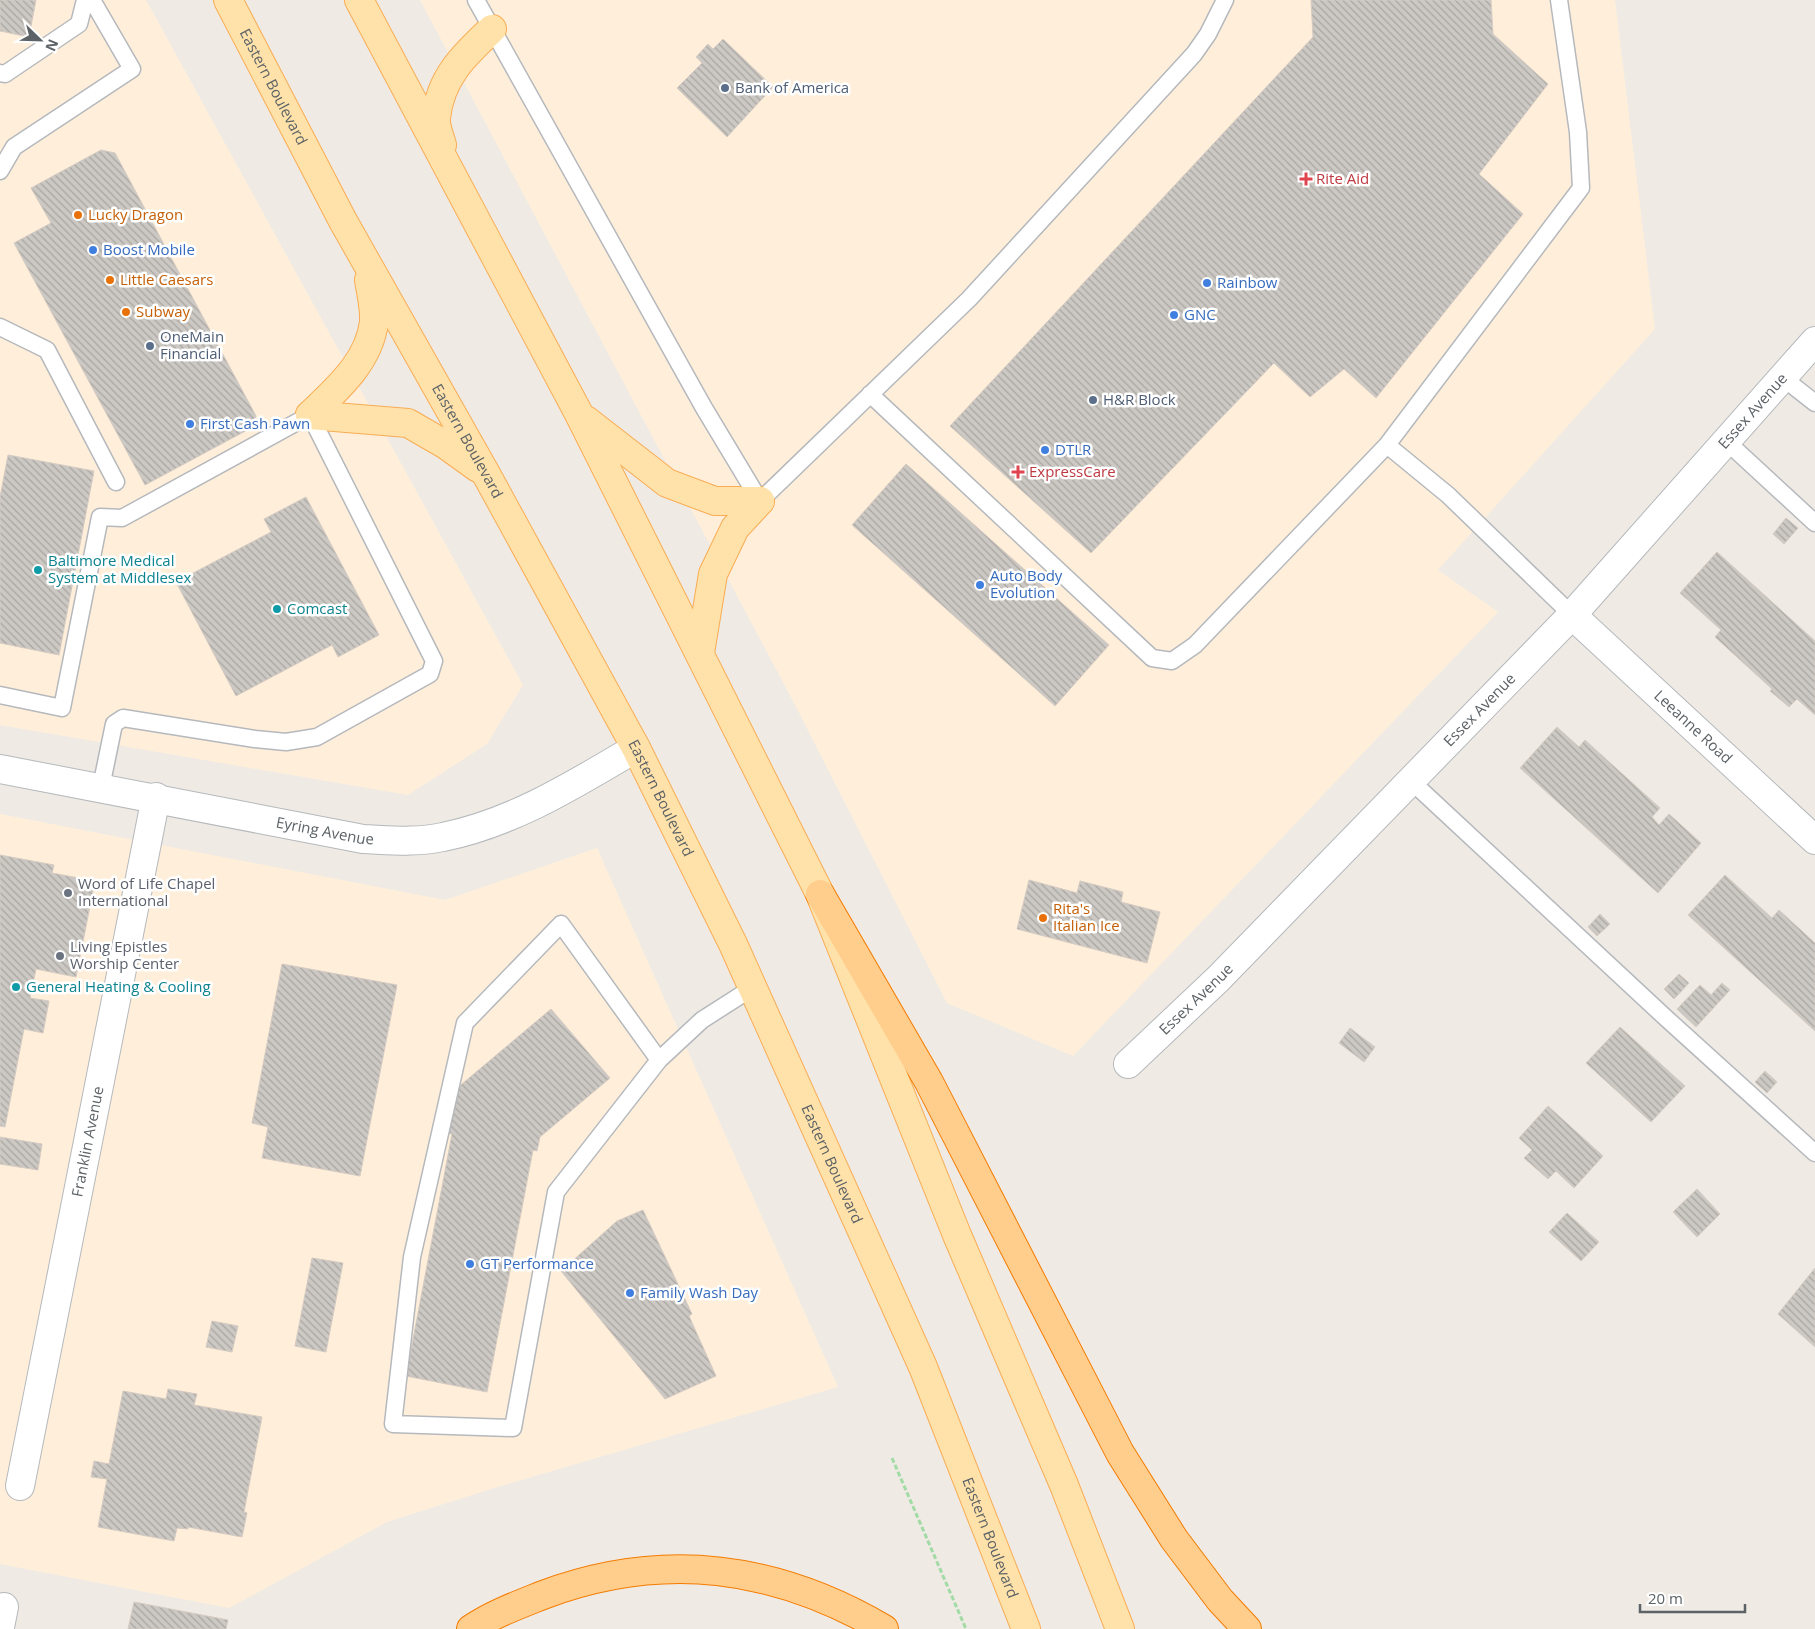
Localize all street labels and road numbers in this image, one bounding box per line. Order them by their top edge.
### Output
street label: Eastern Boulevard [236,25,313,148]
street label: Essex Avenue [1713,368,1791,453]
street label: Eastern Boulevard [428,380,508,501]
street label: Essex Avenue [1439,668,1519,750]
street label: Leeanne Road [1650,685,1737,768]
street label: Eastern Boulevard [624,735,699,860]
street label: Eyring Avenue [275,811,374,848]
street label: Essex Avenue [1154,959,1237,1039]
street label: Franklin Avenue [66,1084,108,1198]
street label: Eastern Boulevard [797,1101,868,1226]
street label: Eastern Boulevard [958,1474,1024,1601]

